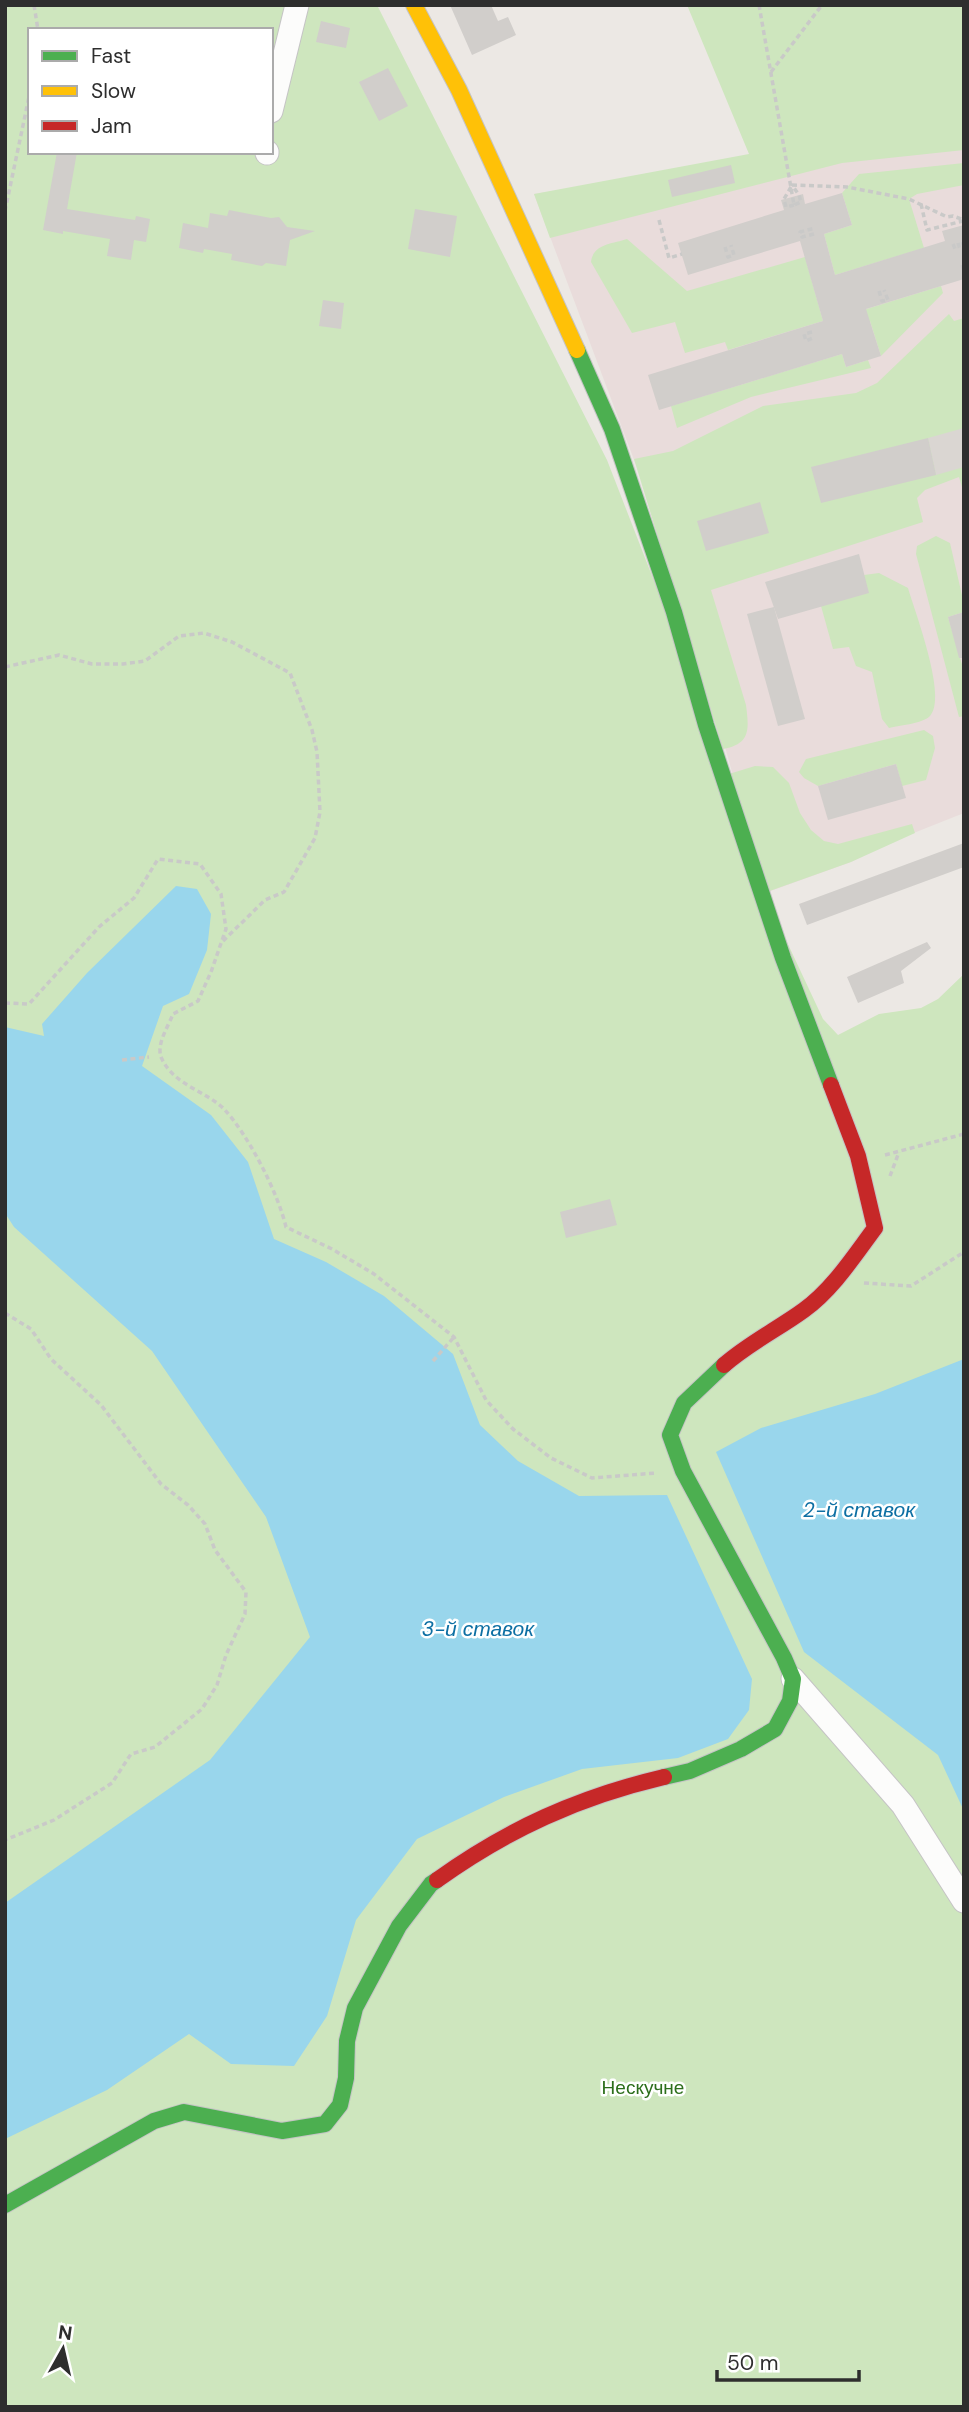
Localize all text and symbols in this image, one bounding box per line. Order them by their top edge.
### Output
legend [28,28,273,154]
text: Fast [91,42,131,70]
text: Slow [91,77,136,105]
text: Jam [91,112,132,140]
water label: 2-й ставок [803,1496,916,1524]
water label: 3-й ставок [422,1615,535,1643]
park label: Нескучне [602,2075,684,2100]
north arrow [28,2314,98,2384]
text: N [57,2319,74,2346]
scale bar [717,2338,859,2382]
text: 50 m [727,2349,778,2377]

